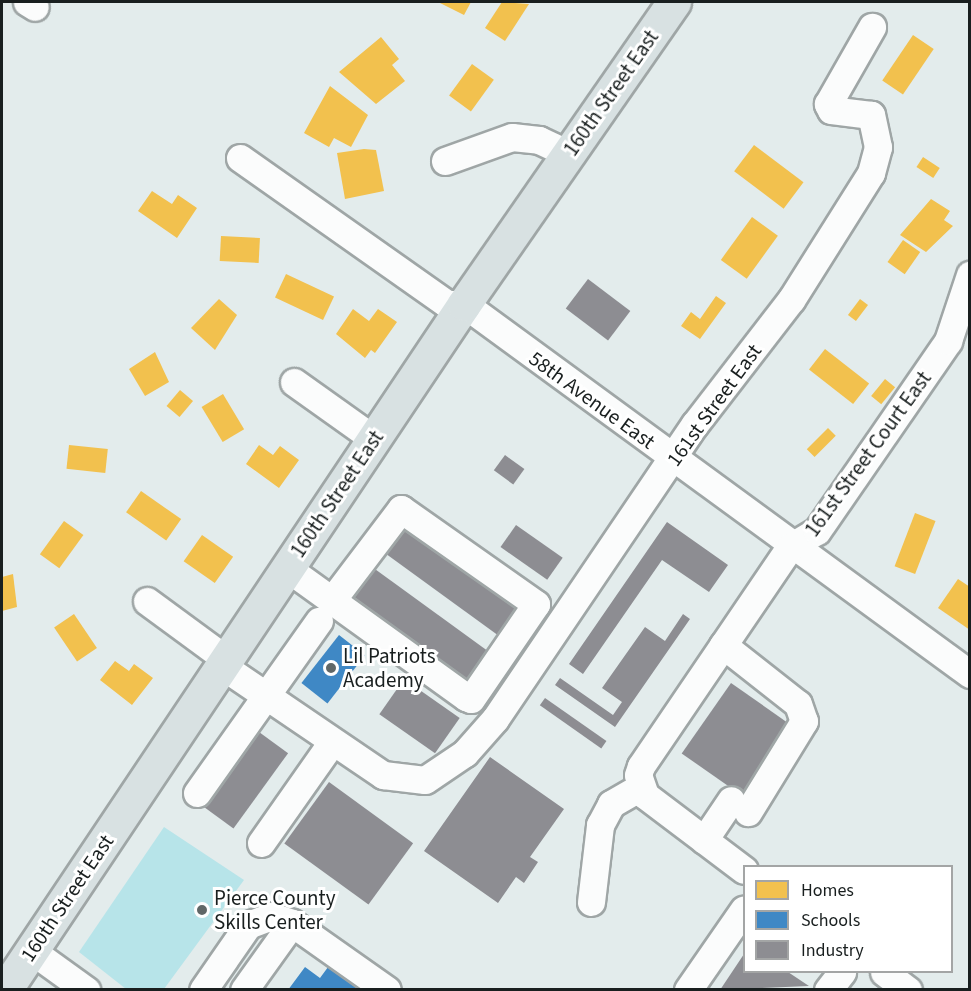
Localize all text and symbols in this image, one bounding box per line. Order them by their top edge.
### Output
street label: 160th Street East [558,25,664,161]
street label: 161st Street East [661,339,767,471]
street label: 58th Avenue East [524,346,660,454]
street label: 161st Street Court East [800,366,936,542]
street label: 160th Street East [285,426,389,562]
place label: Lil Patriots Academy [343,643,435,693]
marker: Lil Patriots Academy [324,661,338,675]
street label: 160th Street East [15,830,119,966]
legend [743,865,953,973]
text: Homes [801,878,854,903]
place label: Pierce County Skills Center [214,885,335,935]
marker: Pierce County Skills Center [195,903,209,917]
text: Schools [801,908,860,933]
text: Industry [801,938,864,963]

